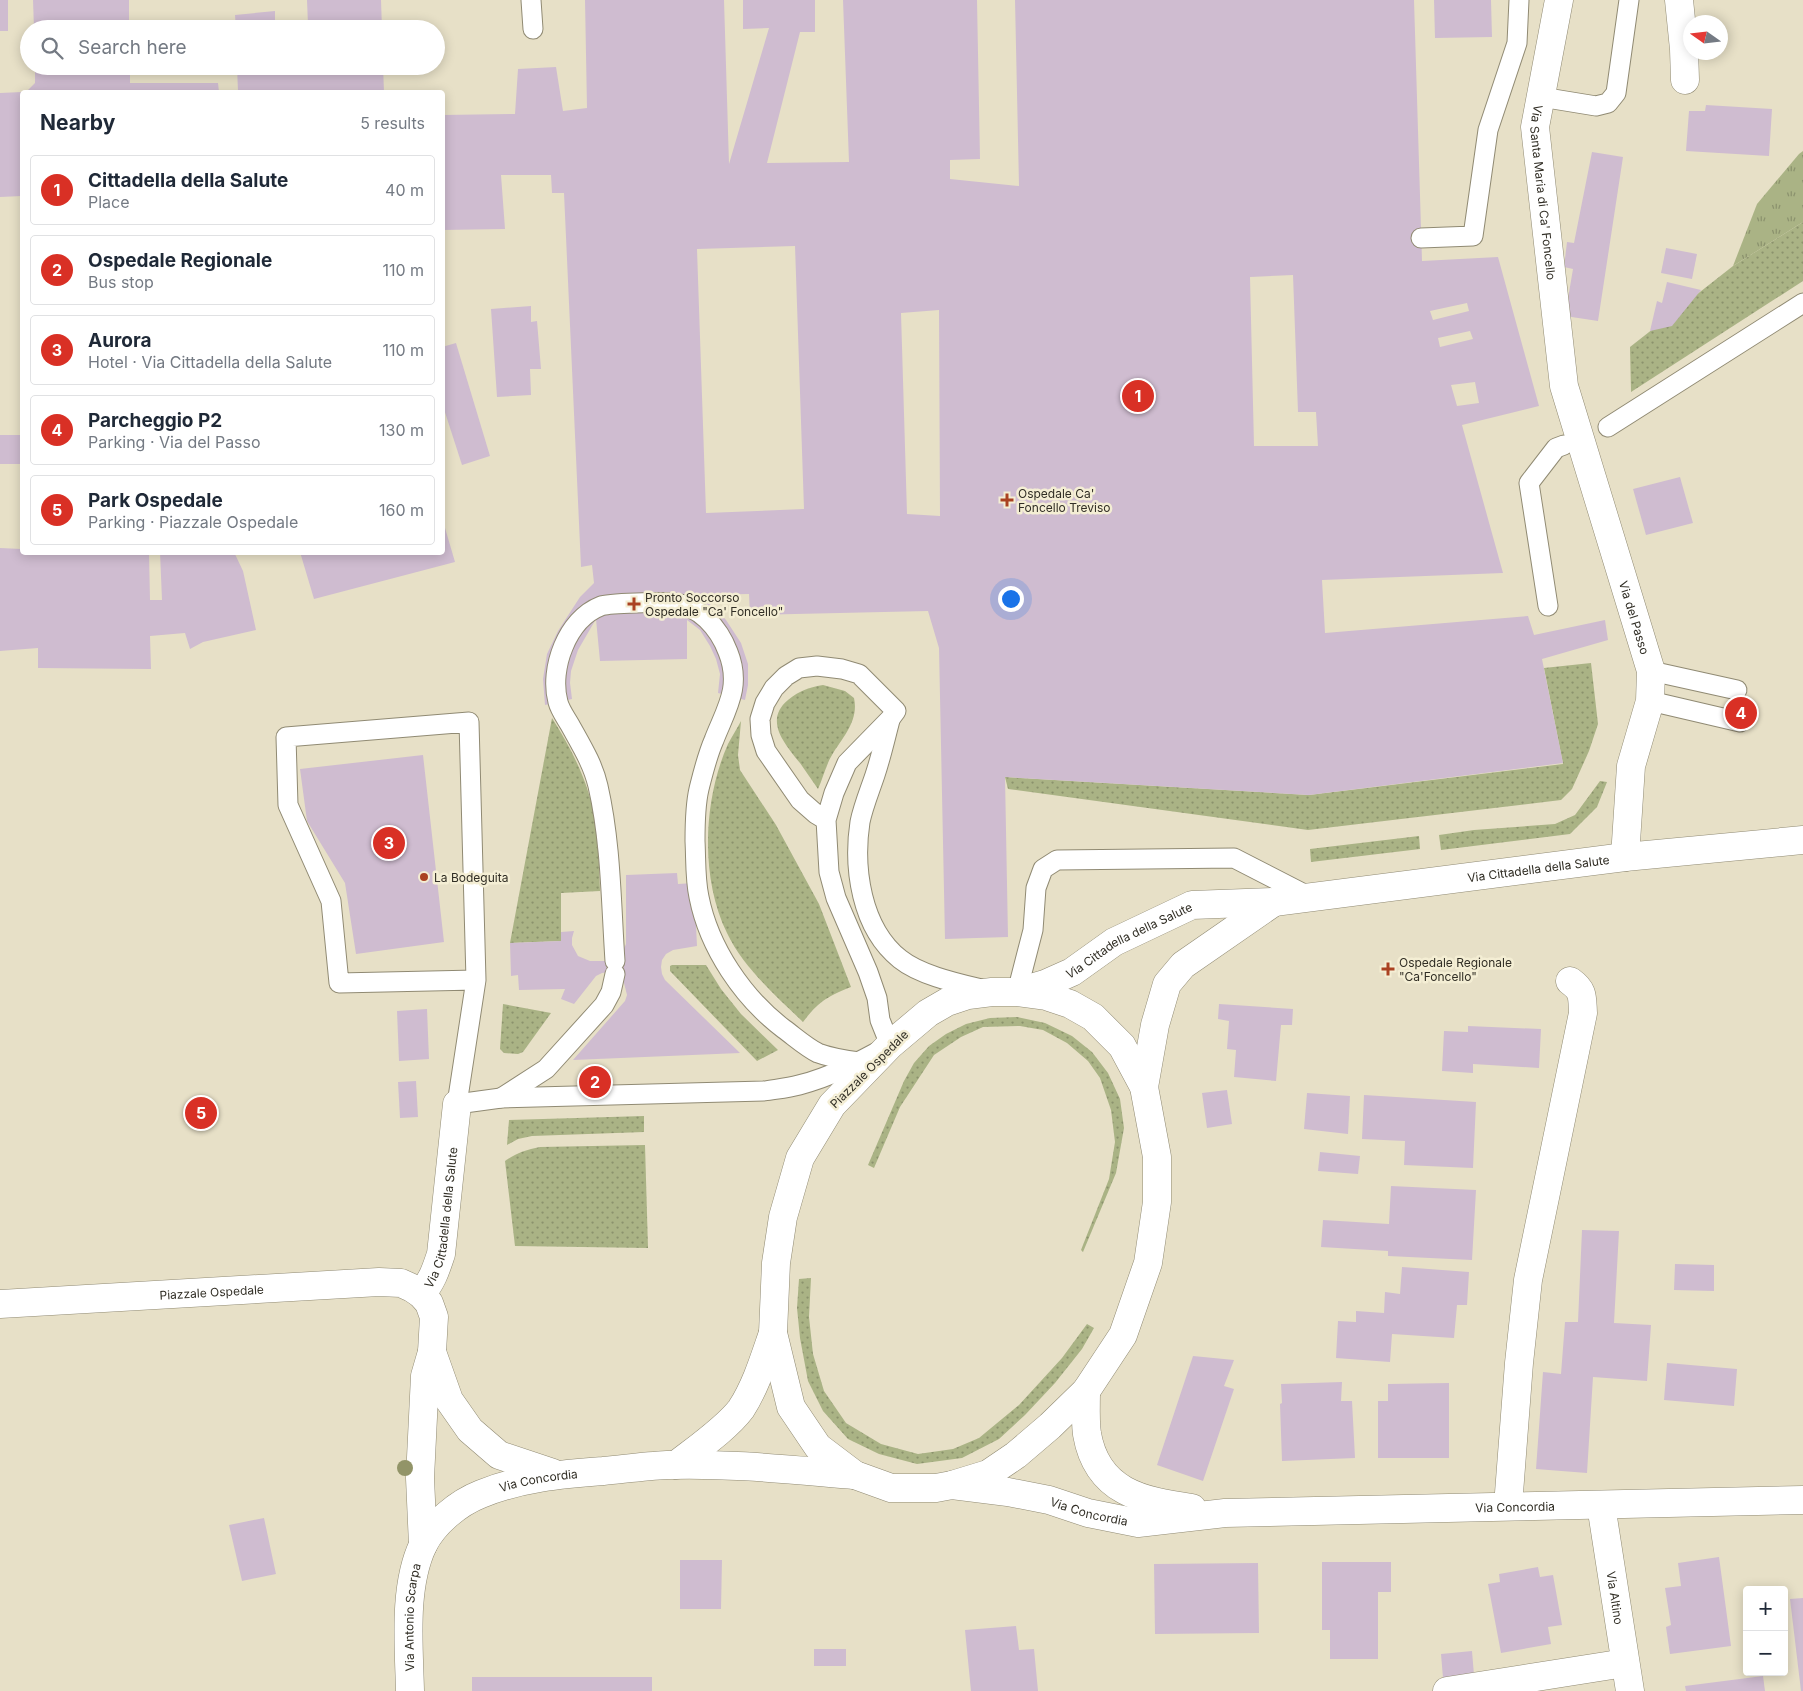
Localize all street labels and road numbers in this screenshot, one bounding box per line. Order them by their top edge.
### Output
street label: Via Santa Maria di Ca' Foncello [1527,104,1560,281]
street label: Via del Passo [1616,579,1653,656]
street label: Via Cittadella della Salute [1466,852,1610,885]
street label: Via Cittadella della Salute [1063,899,1194,981]
street label: Piazzale Ospedale [827,1027,911,1111]
street label: Via Cittadella della Salute [421,1146,460,1291]
street label: Piazzale Ospedale [159,1281,264,1302]
street label: Via Concordia [497,1466,578,1495]
street label: Via Concordia [1048,1493,1129,1528]
street label: Via Concordia [1475,1498,1555,1515]
street label: Via Antonio Scarpa [401,1561,423,1672]
street label: Via Altino [1604,1570,1627,1626]

